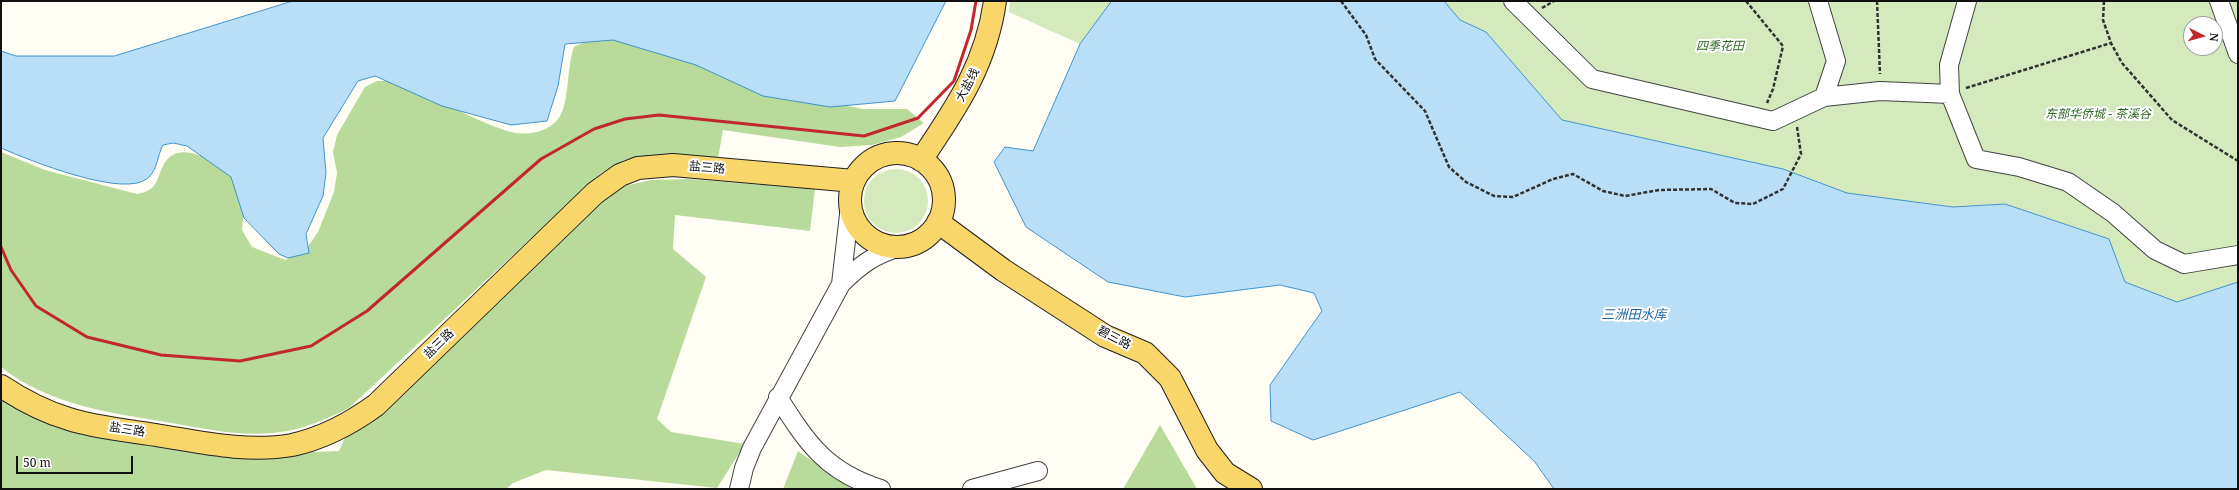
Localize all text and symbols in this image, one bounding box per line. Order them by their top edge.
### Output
north arrow [2183,16,2223,56]
text: N [2207,32,2222,42]
park label: 四季花田 [1696,40,1744,54]
street label: 大盐线 [953,66,983,104]
park label: 东部华侨城 - 茶溪谷 [2045,108,2151,122]
street label: 盐三路 [688,159,726,177]
water label: 三洲田水库 [1602,307,1666,323]
street label: 碧三路 [1095,323,1133,353]
street label: 盐三路 [421,326,457,362]
street label: 盐三路 [108,420,146,440]
scale bar [18,448,135,474]
text: 50 m [23,454,51,471]

